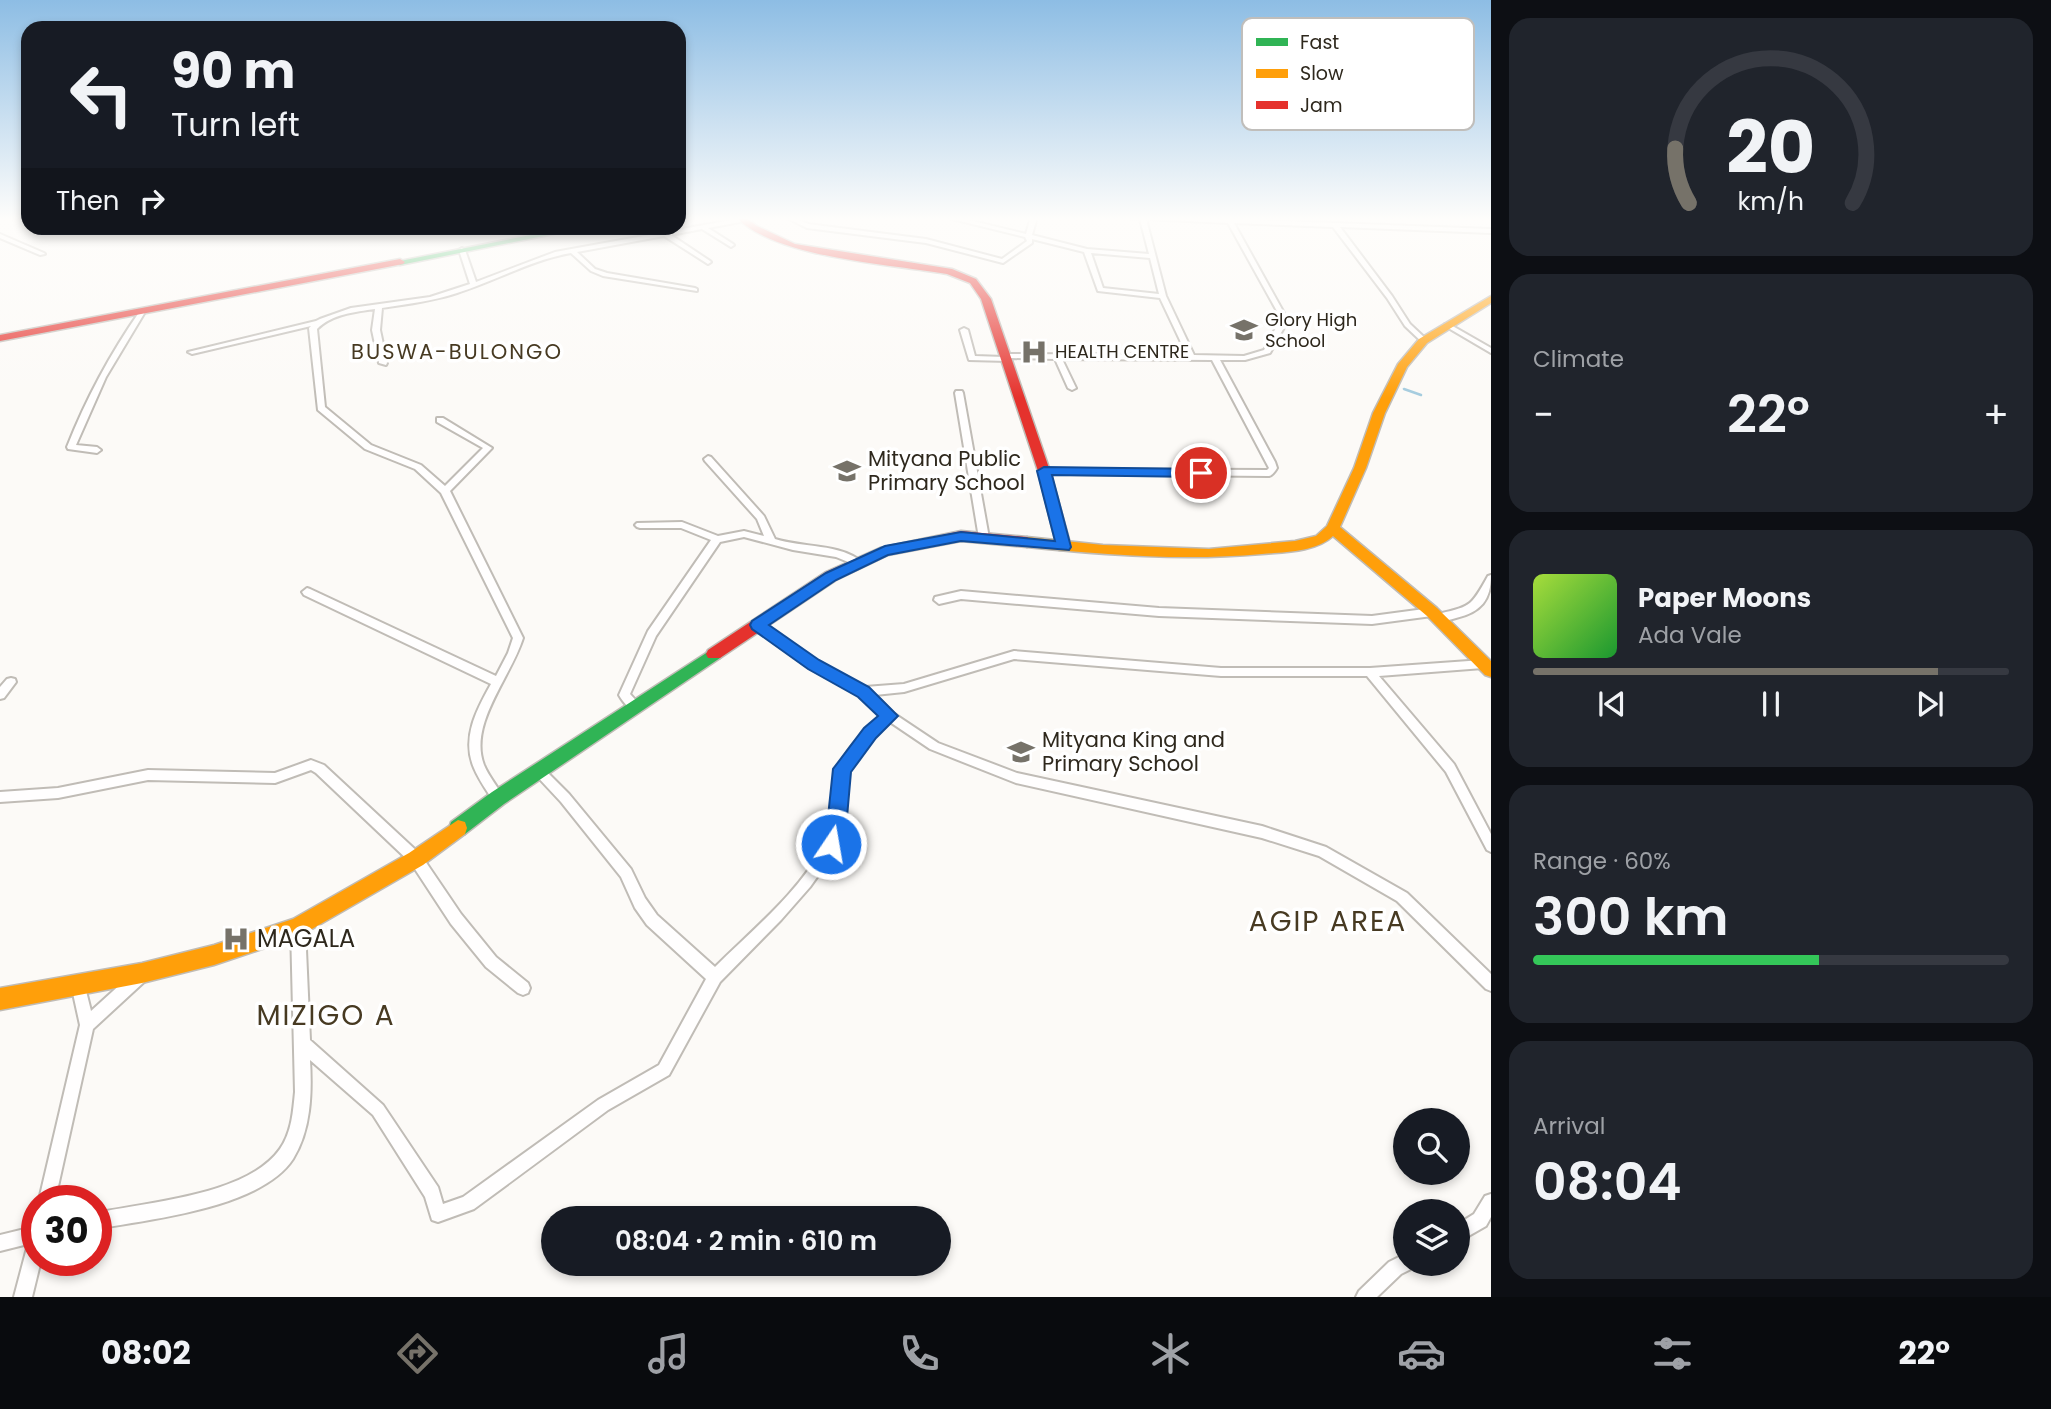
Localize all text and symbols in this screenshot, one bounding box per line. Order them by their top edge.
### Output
legend [1242,18,1474,130]
text: Fast [1300,29,1339,56]
text: 90 m [171,37,295,105]
icon: left [56,49,147,140]
text: Slow [1300,60,1344,87]
text: Jam [1300,92,1342,119]
text: 20 [1726,97,1816,198]
text: Turn left [171,102,300,147]
icon: right [133,182,171,220]
text: Then [56,183,119,219]
text: km/h [1738,184,1804,219]
place label: Glory High School [1265,307,1357,353]
school or university icon: Glory High School [1229,315,1259,345]
district label: BUSWA-BULONGO [351,337,563,366]
hospital icon: HEALTH CENTRE [1019,337,1049,367]
place label: HEALTH CENTRE [1055,339,1189,364]
text: Climate [1533,343,1624,375]
text: 22° [1727,378,1810,451]
text: − [1533,388,1554,441]
text: + [1983,388,2009,441]
pin [1171,443,1231,503]
place label: Mityana Public Primary School [868,444,1025,497]
icon: arrive [1182,454,1220,492]
school or university icon: Mityana Public Primary School [832,456,862,486]
text: Paper Moons [1638,580,1811,616]
text: Ada Vale [1638,619,1742,651]
icon: previous [1593,685,1631,723]
icon: pause [1752,685,1790,723]
icon: next [1911,685,1949,723]
place label: Mityana King and Primary School [1042,725,1225,778]
school or university icon: Mityana King and Primary School [1006,737,1036,767]
position arrow [794,807,868,881]
text: Range · 60% [1533,845,1671,877]
text: 300 km [1533,880,1729,953]
district label: AGIP AREA [1249,902,1407,941]
place label: MAGALA [257,922,355,955]
hospital icon: MAGALA [221,924,251,954]
district label: MIZIGO A [256,996,396,1035]
map controls [1393,1108,1470,1276]
button: search [1393,1108,1470,1185]
text: Arrival [1533,1110,1605,1142]
text: 08:04 [1533,1145,1682,1218]
speed limit sign: 30 [21,1185,112,1276]
button: layers [1393,1199,1470,1276]
text: 08:04 · 2 min · 610 m [615,1223,877,1259]
icon: directions [393,1329,442,1378]
icon: music [644,1329,693,1378]
icon: phone [895,1329,944,1378]
icon: climate [1146,1329,1195,1378]
icon: car [1397,1329,1446,1378]
icon: filters [1648,1329,1697,1378]
text: 08:02 [101,1330,191,1375]
text: 22° [1899,1330,1950,1375]

